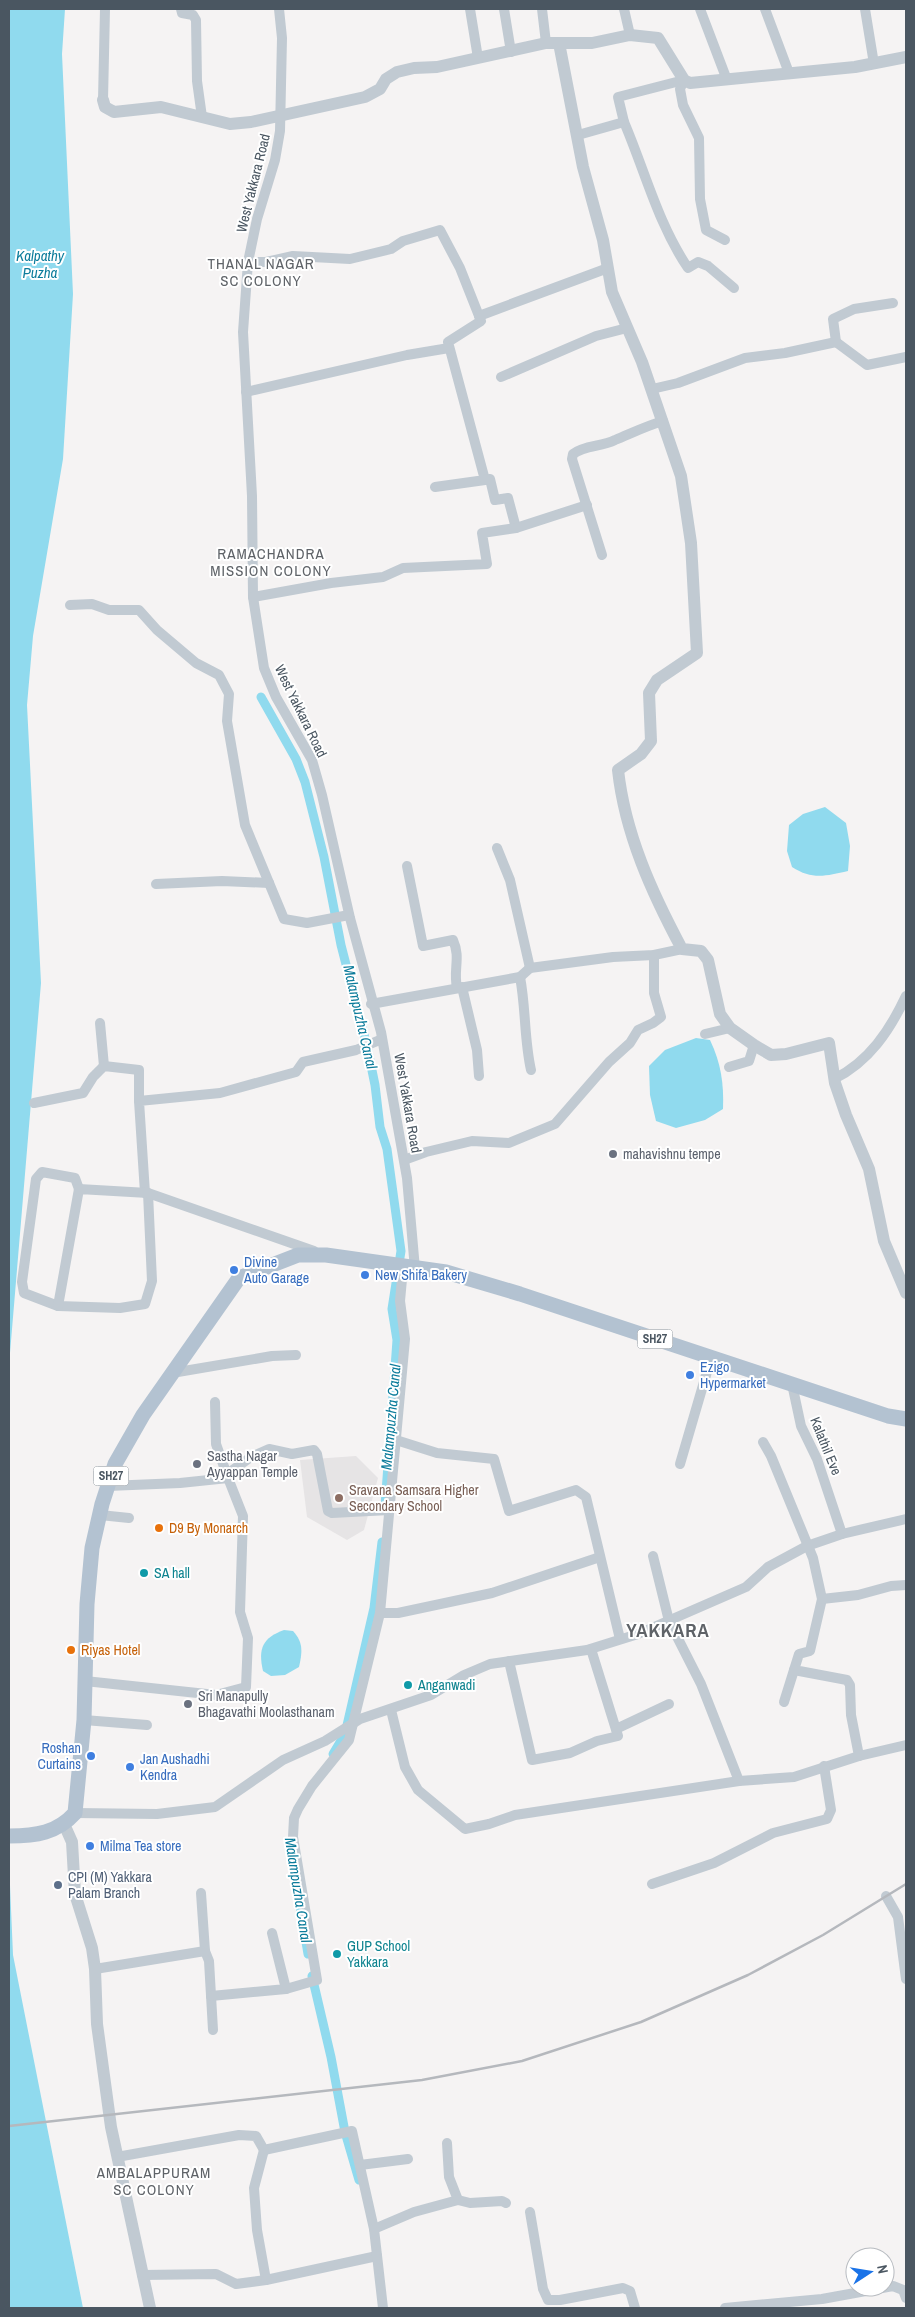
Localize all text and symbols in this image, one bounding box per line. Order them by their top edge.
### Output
street label: West Yakkara Road [232,132,274,234]
water label: Kalpathy Puzha [16,245,65,283]
district label: THANAL NAGAR SC COLONY [207,253,315,291]
district label: RAMACHANDRA MISSION COLONY [210,543,332,581]
street label: West Yakkara Road [271,662,331,760]
water label: Malampuzha Canal [338,963,383,1071]
street label: West Yakkara Road [390,1052,426,1154]
place label: mahavishnu tempe [623,1145,721,1163]
marker: mahavishnu tempe [607,1148,619,1160]
place label: Divine Auto Garage [243,1253,309,1287]
marker: Divine Auto Garage [228,1264,240,1276]
place label: New Shifa Bakery [375,1266,467,1284]
marker: New Shifa Bakery [359,1269,371,1281]
road number: SH27 [638,1330,672,1348]
place label: Ezigo Hypermarket [700,1358,766,1392]
water label: Malampuzha Canal [375,1363,406,1471]
marker: Ezigo Hypermarket [684,1369,696,1381]
street label: Kalathil Eve [806,1414,846,1478]
place label: Sastha Nagar Ayyappan Temple [206,1447,298,1481]
marker: Sastha Nagar Ayyappan Temple [191,1458,203,1470]
road number: SH27 [94,1466,128,1485]
place label: Sravana Samsara Higher Secondary School [349,1481,479,1515]
marker: Sravana Samsara Higher Secondary School [333,1492,345,1504]
place label: D9 By Monarch [169,1519,248,1537]
marker: D9 By Monarch [153,1522,165,1534]
place label: SA hall [154,1564,190,1582]
marker: SA hall [138,1567,150,1579]
district label: YAKKARA [626,1617,710,1643]
place label: Riyas Hotel [81,1641,140,1659]
marker: Riyas Hotel [65,1644,77,1656]
place label: Anganwadi [417,1676,475,1694]
marker: Anganwadi [402,1679,414,1691]
place label: Sri Manapully Bhagavathi Moolasthanam [198,1687,335,1721]
marker: Sri Manapully Bhagavathi Moolasthanam [182,1698,194,1710]
place label: Roshan Curtains [38,1739,81,1773]
marker: Roshan Curtains [85,1750,97,1762]
place label: Jan Aushadhi Kendra [140,1750,210,1784]
marker: Jan Aushadhi Kendra [124,1761,136,1773]
water label: Malampuzha Canal [280,1836,317,1944]
place label: Milma Tea store [100,1837,181,1855]
marker: Milma Tea store [84,1840,96,1852]
place label: CPI (M) Yakkara Palam Branch [68,1868,152,1902]
marker: CPI (M) Yakkara Palam Branch [52,1879,64,1891]
place label: GUP School Yakkara [347,1937,410,1971]
marker: GUP School Yakkara [331,1948,343,1960]
district label: AMBALAPPURAM SC COLONY [96,2162,211,2200]
north arrow [845,2247,895,2297]
text: N [873,2263,892,2275]

